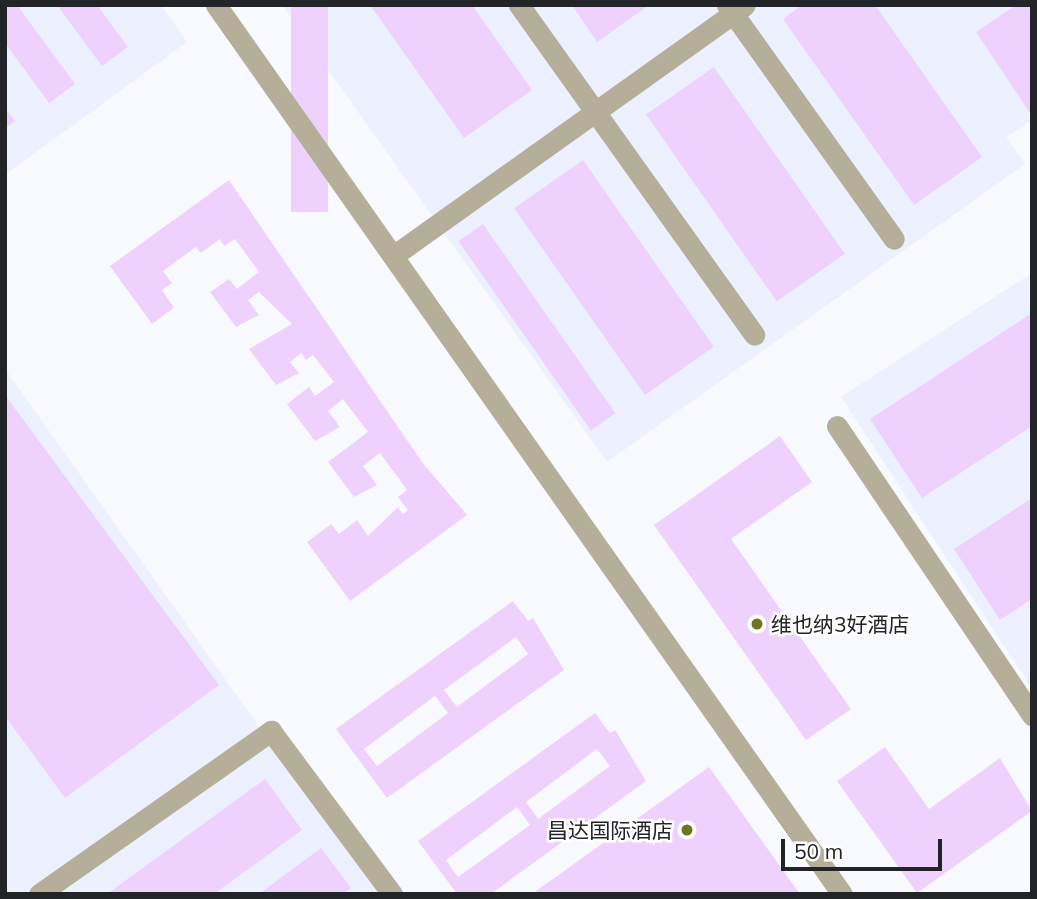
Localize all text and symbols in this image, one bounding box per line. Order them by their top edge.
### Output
place label: 维也纳3好酒店 [771,611,910,637]
marker: 维也纳3好酒店 [749,616,765,632]
place label: 昌达国际酒店 [547,817,673,843]
marker: 昌达国际酒店 [679,822,695,838]
scale bar [785,825,946,869]
text: 50 m [794,838,843,864]

